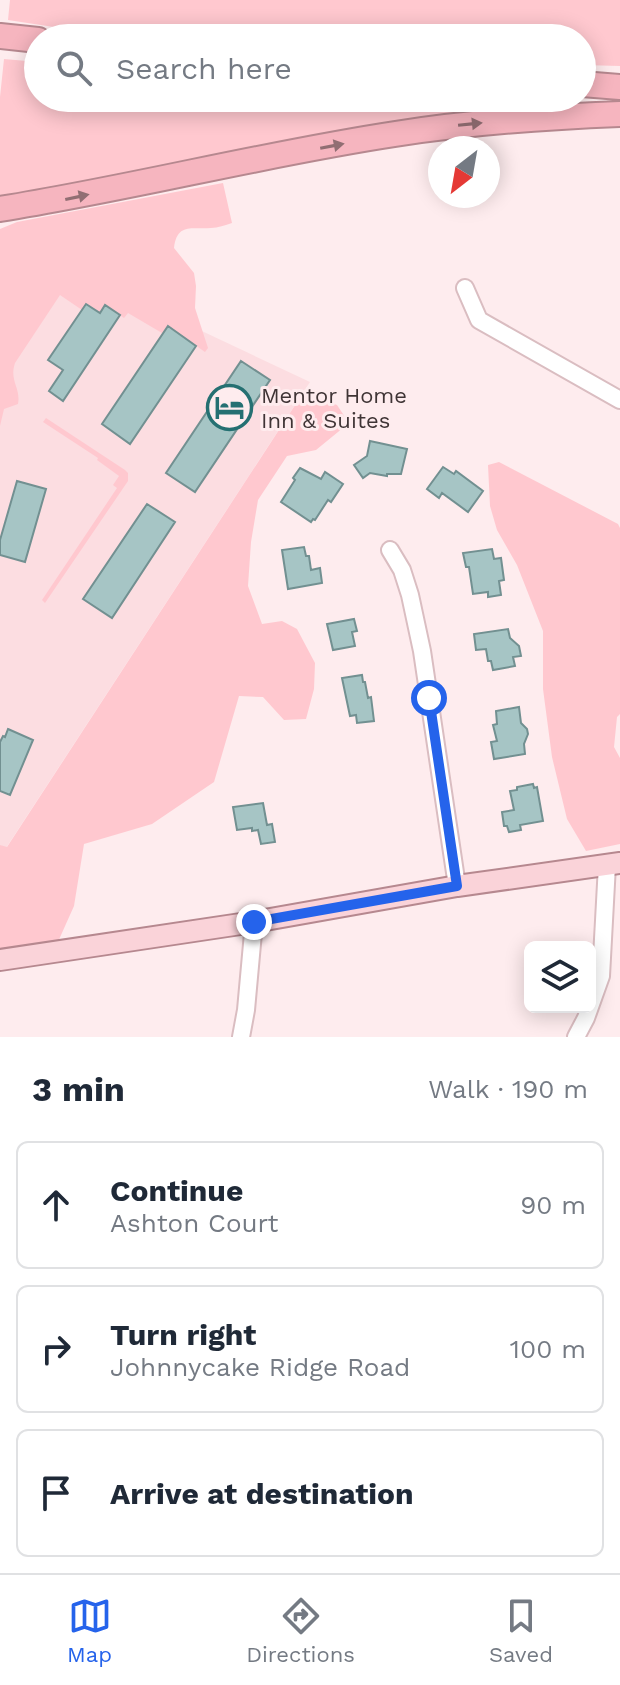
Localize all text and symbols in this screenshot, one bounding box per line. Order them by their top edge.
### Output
search box [24,24,596,112]
icon: search [52,46,96,90]
text: Search here [116,51,292,86]
one-way arrow [458,117,483,130]
north arrow [428,136,500,208]
one-way arrow [320,139,345,151]
one-way arrow [65,190,90,202]
place label: Mentor Home Inn & Suites [261,383,407,433]
hotel icon: Mentor Home Inn & Suites [206,384,254,432]
route start [411,680,447,716]
route end [236,904,272,940]
map controls [524,941,596,1013]
button: layers [524,941,596,1013]
text: 3 min [32,1069,125,1109]
text: Walk · 190 m [428,1074,588,1104]
text: Continue [110,1173,243,1208]
icon: ahead [34,1183,78,1227]
text: 90 m [520,1190,586,1220]
text: Ashton Court [110,1208,278,1238]
text: Turn right [110,1317,256,1352]
icon: right [34,1327,78,1371]
text: 100 m [510,1334,586,1364]
text: Johnnycake Ridge Road [110,1352,410,1382]
icon: arrive [34,1471,78,1515]
text: Arrive at destination [110,1476,414,1511]
tab: Map [67,1594,112,1667]
tab: Directions [246,1594,355,1667]
tab: Saved [489,1594,553,1667]

